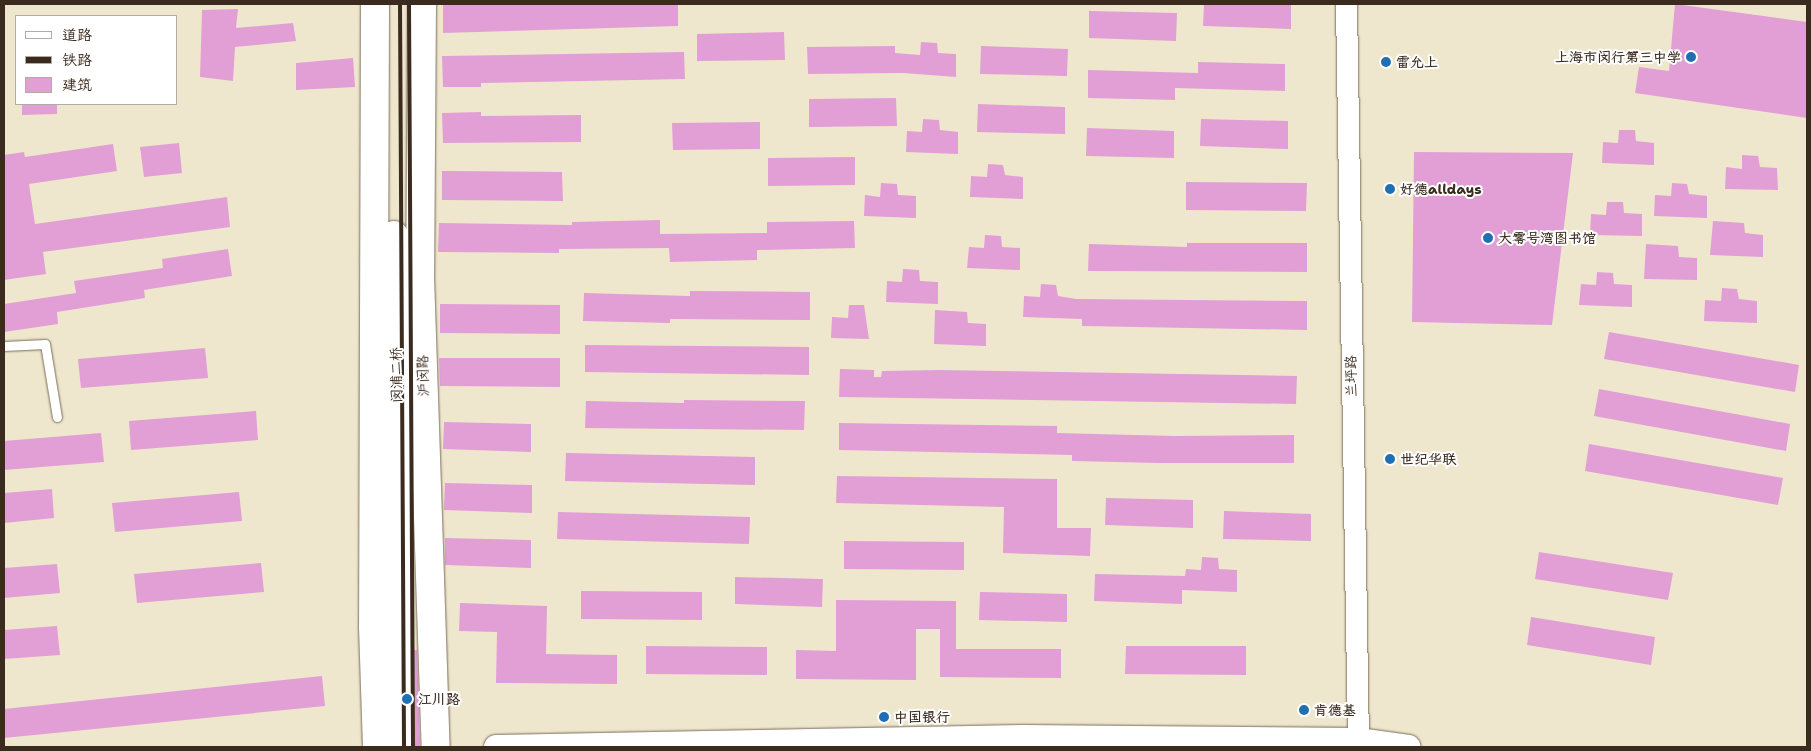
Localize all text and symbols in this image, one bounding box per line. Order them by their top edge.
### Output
legend [15,15,178,105]
text: 道路 [62,25,92,45]
place label: 上海市闵行第三中学 [1555,49,1681,65]
text: 铁路 [62,50,92,70]
marker: 上海市闵行第三中学 [1685,51,1697,63]
place label: 雷允上 [1396,54,1438,70]
marker: 雷允上 [1380,56,1392,68]
text: 建筑 [62,75,92,95]
place label: 好德alldays [1400,181,1482,197]
marker: 好德alldays [1384,183,1396,195]
place label: 大零号湾图书馆 [1498,230,1596,246]
marker: 大零号湾图书馆 [1482,232,1494,244]
street label: 闵浦二桥 [387,347,405,403]
street label: 沪闵路 [414,355,432,397]
street label: 兰坪路 [1342,355,1360,397]
place label: 世纪华联 [1400,451,1456,467]
marker: 世纪华联 [1384,453,1396,465]
place label: 江川路 [418,691,460,707]
marker: 江川路 [400,692,414,706]
place label: 肯德基 [1314,702,1356,718]
marker: 肯德基 [1298,704,1310,716]
place label: 中国银行 [894,709,950,725]
marker: 中国银行 [878,711,890,723]

